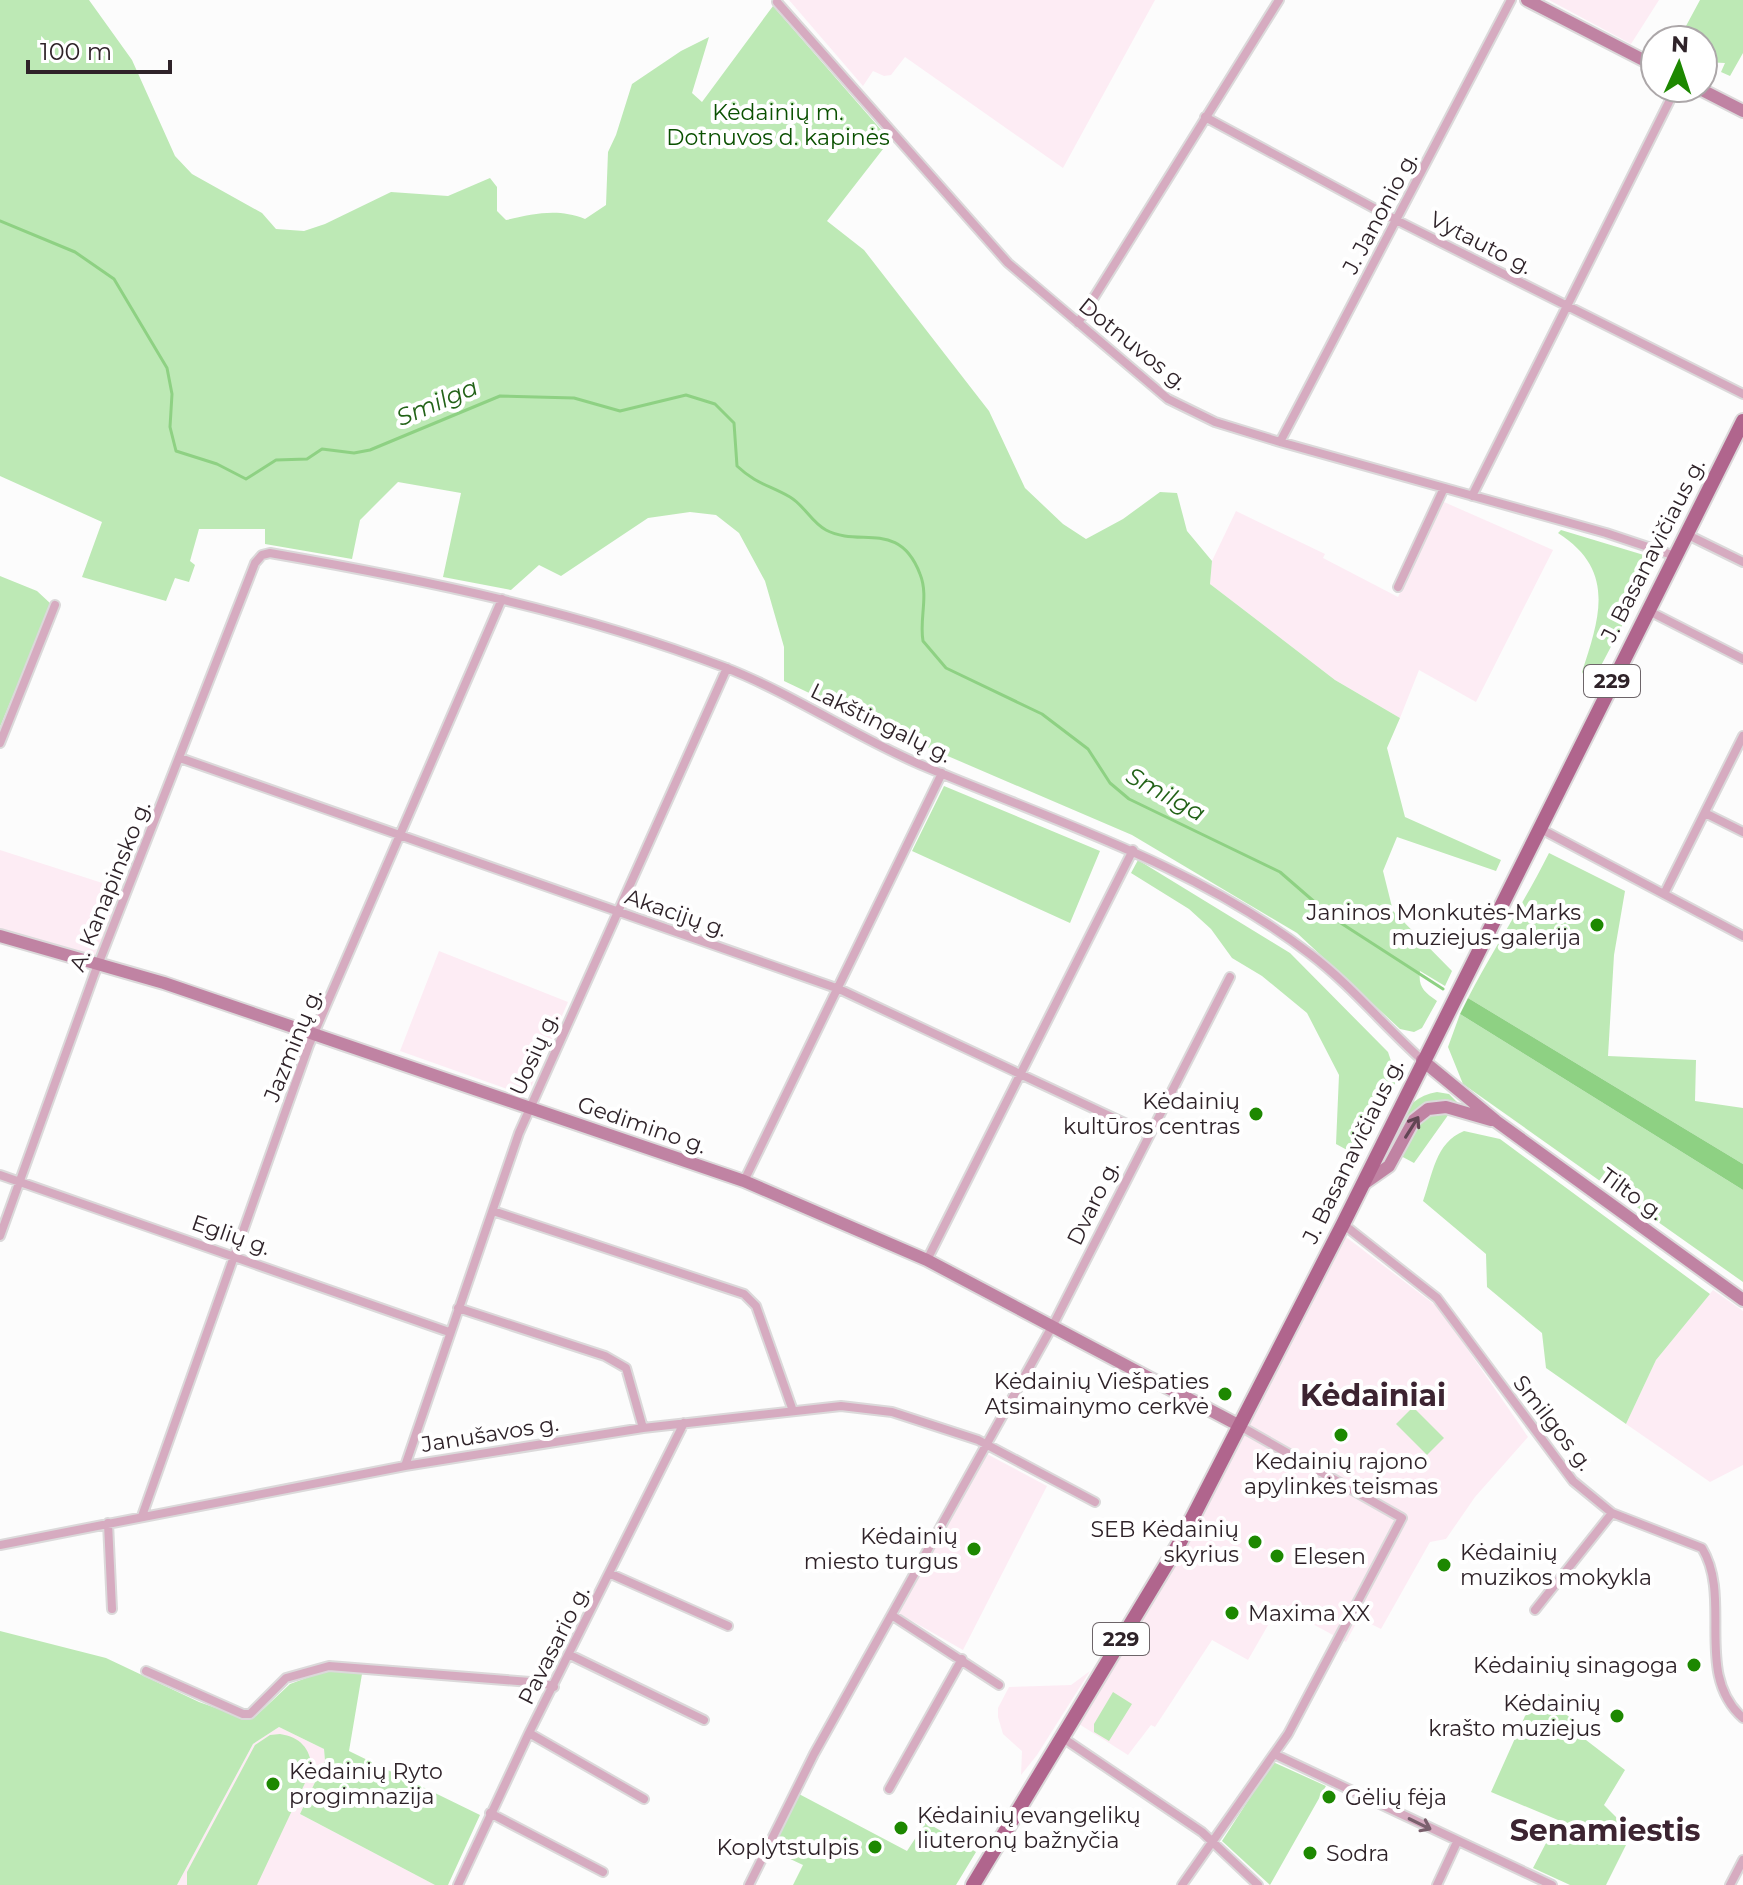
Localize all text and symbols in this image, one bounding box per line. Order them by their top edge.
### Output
scale bar [28,24,170,74]
north arrow [1639,24,1719,104]
text: N [1670,31,1690,58]
text: 100 m [40,37,112,66]
park label: Kėdainių m. Dotnuvos d. kapinės [666,99,890,151]
street label: J. Janonio g. [1336,147,1423,279]
street label: Vytauto g. [1425,206,1537,280]
street label: Dotnuvos g. [1073,292,1193,396]
water label: Smilga [392,372,482,432]
street label: J. Basanavičiaus g. [1595,454,1711,647]
road number: 229 [1584,665,1640,697]
street label: Lakštingalų g. [806,677,956,769]
water label: Smilga [1121,761,1211,827]
street label: A. Kanapinsko g. [63,797,157,975]
street label: Akacijų g. [621,883,731,943]
place label: Janinos Monkutės-Marks muziejus-galerija [1306,899,1581,951]
marker: Janinos Monkutės-Marks muziejus-galerija [1588,916,1606,934]
street label: Jazminų g. [258,984,328,1106]
street label: Uosių g. [504,1008,564,1100]
street label: J. Basanavičiaus g. [1296,1054,1409,1249]
place label: Kėdainių kultūros centras [1063,1088,1240,1140]
street label: Gedimino g. [574,1090,710,1160]
marker: Kėdainių kultūros centras [1247,1105,1265,1123]
one-way arrow [1404,1116,1420,1139]
street label: Dvaro g. [1061,1156,1125,1250]
street label: Tilto g. [1595,1162,1669,1226]
street label: Eglių g. [188,1209,274,1261]
place label: Kėdainių Viešpaties Atsimainymo cerkvė [985,1368,1209,1420]
street label: Smilgos g. [1507,1370,1599,1476]
district label: Kėdainiai [1300,1377,1446,1414]
marker: Kėdainių Viešpaties Atsimainymo cerkvė [1216,1385,1234,1403]
street label: Janušavos g. [418,1410,561,1458]
marker: Kedainių rajono apylinkės teismas [1332,1426,1350,1444]
place label: Kedainių rajono apylinkės teismas [1244,1448,1438,1500]
place label: SEB Kėdainių skyrius [1091,1516,1239,1568]
place label: Kėdainių miesto turgus [804,1523,958,1575]
marker: SEB Kėdainių skyrius [1246,1533,1264,1551]
place label: Kėdainių muzikos mokykla [1460,1539,1652,1591]
marker: Kėdainių miesto turgus [965,1540,983,1558]
place label: Elesen [1293,1543,1366,1570]
marker: Elesen [1268,1547,1286,1565]
marker: Kėdainių muzikos mokykla [1435,1556,1453,1574]
street label: Pavasario g. [512,1581,596,1709]
place label: Maxima XX [1248,1600,1371,1627]
marker: Maxima XX [1223,1604,1241,1622]
road number: 229 [1093,1623,1149,1655]
place label: Kėdainių sinagoga [1473,1652,1678,1679]
marker: Kėdainių sinagoga [1685,1656,1703,1674]
place label: Kėdainių krašto muziejus [1428,1690,1601,1742]
marker: Kėdainių krašto muziejus [1608,1707,1626,1725]
place label: Kėdainių Ryto progimnazija [289,1758,443,1810]
marker: Kėdainių Ryto progimnazija [264,1775,282,1793]
place label: Gėlių fėja [1345,1784,1447,1811]
marker: Gėlių fėja [1320,1788,1338,1806]
place label: Kėdainių evangelikų liuteronų bažnyčia [917,1802,1141,1854]
district label: Senamiestis [1510,1812,1700,1849]
one-way arrow [1407,1817,1431,1833]
marker: Kėdainių evangelikų liuteronų bažnyčia [892,1819,910,1837]
place label: Koplytstulpis [716,1834,859,1861]
marker: Koplytstulpis [866,1838,884,1856]
place label: Sodra [1326,1840,1389,1867]
marker: Sodra [1301,1844,1319,1862]

